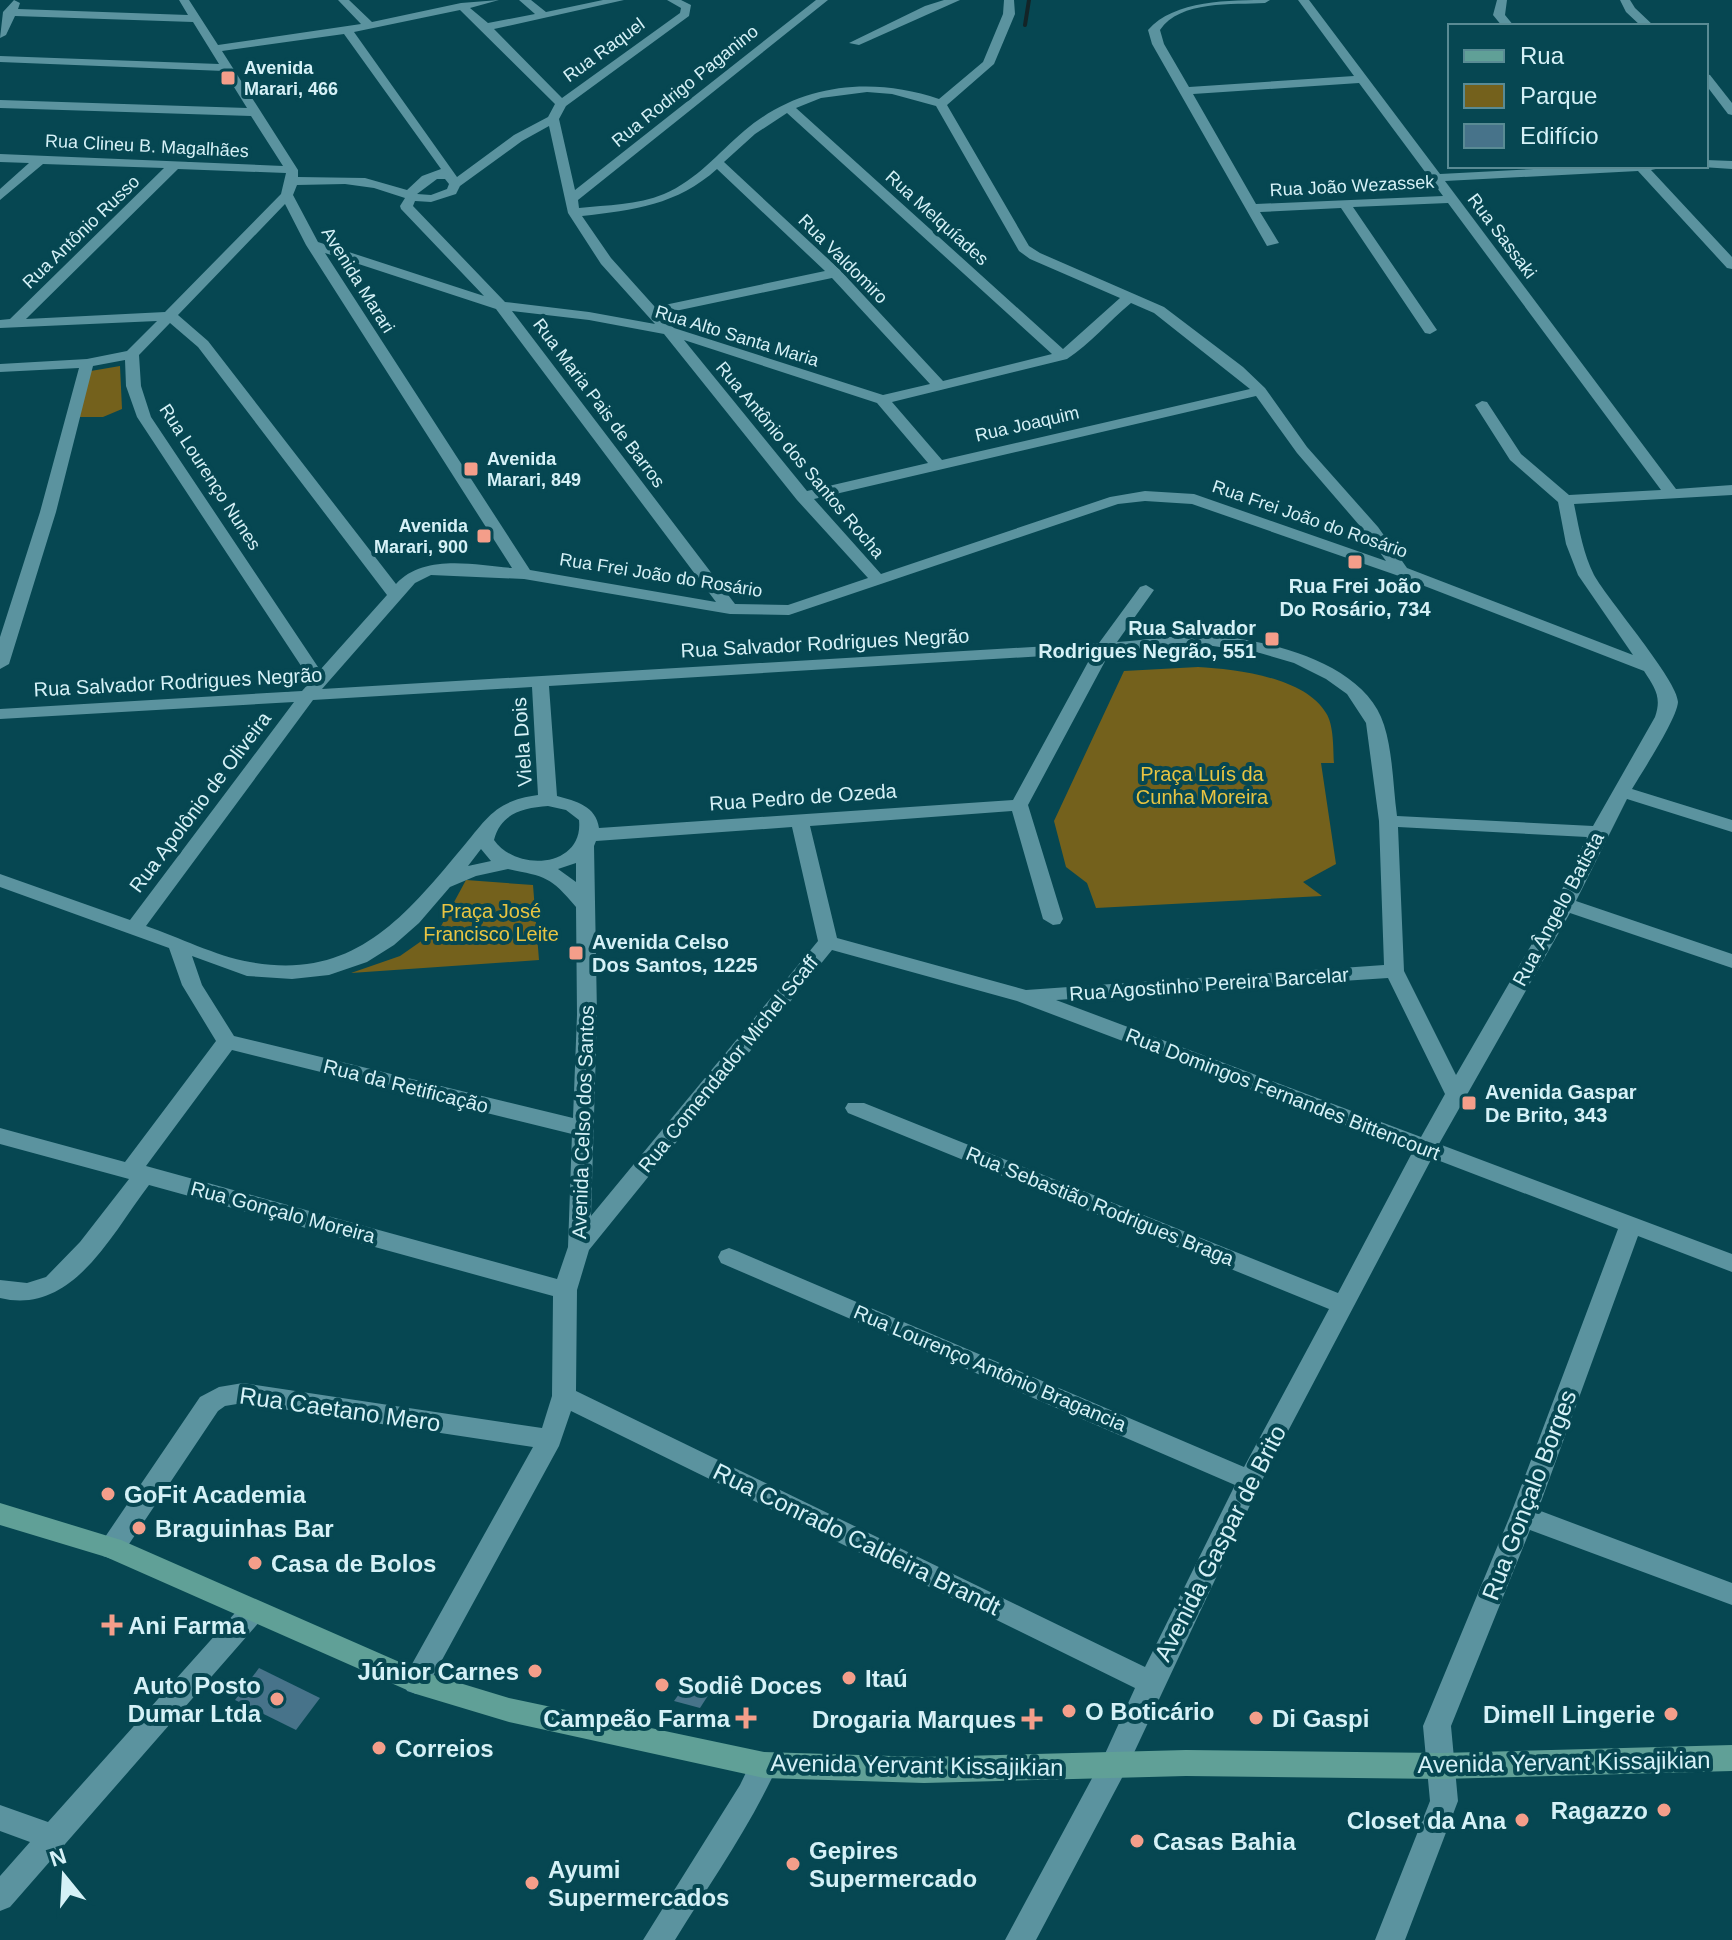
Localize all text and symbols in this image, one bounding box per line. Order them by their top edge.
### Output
street label: Rua Raquel [560,14,648,86]
street label: Rua Rodrigo Paganino [608,21,762,151]
legend [1448,24,1708,168]
text: Rua [1520,42,1565,69]
place label: Avenida Marari, 466 [244,58,338,99]
marker: Avenida Marari, 466 [219,69,237,87]
text: Parque [1520,82,1597,109]
text: Edifício [1520,122,1599,149]
street label: Rua Clineu B. Magalhães [45,131,249,161]
street label: Rua Melquíades [882,167,992,269]
street label: Rua Antônio Russo [19,171,143,293]
street label: Rua João Wezassek [1269,172,1436,200]
street label: Rua Sassaki [1464,190,1540,282]
street label: Rua Valdomiro [794,210,892,308]
street label: Avenida Marari [318,224,398,336]
street label: Rua Alto Santa Maria [653,302,822,371]
street label: Rua Maria Pais de Barros [529,315,669,491]
street label: Rua Antônio dos Santos Rocha [712,358,889,563]
street label: Rua Lourenço Nunes [155,400,265,554]
street label: Rua Joaquim [973,402,1081,446]
place label: Avenida Marari, 849 [487,449,581,490]
marker: Avenida Marari, 849 [462,460,480,478]
street label: Rua Frei João do Rosário [1210,476,1410,562]
place label: Avenida Marari, 900 [374,516,469,557]
marker: Avenida Marari, 900 [475,527,493,545]
street label: Rua Frei João do Rosário [558,549,764,601]
marker: Rua Frei João Do Rosário, 734 [1346,553,1364,571]
place label: Rua Frei João Do Rosário, 734 [1279,575,1431,620]
place label: Rua Salvador Rodrigues Negrão, 551 [1038,617,1256,662]
street label: Rua Salvador Rodrigues Negrão [680,624,970,662]
marker: Rua Salvador Rodrigues Negrão, 551 [1263,630,1281,648]
street label: Rua Salvador Rodrigues Negrão [33,663,323,701]
street label: Viela Dois [508,696,536,788]
street label: Rua Apolônio de Oliveira [125,707,276,897]
park label: Praça Luís da Cunha Moreira [1136,763,1269,808]
street label: Rua Pedro de Ozeda [709,779,898,815]
street label: Rua Ângelo Batista [1508,827,1608,990]
park label: Praça José Francisco Leite [423,900,559,945]
place label: Avenida Celso Dos Santos, 1225 [592,931,758,976]
marker: Avenida Celso Dos Santos, 1225 [567,944,585,962]
street label: Rua Comendador Michel Scaff [634,951,822,1177]
street label: Rua Agostinho Pereira Barcelar [1068,963,1350,1005]
street label: Avenida Celso dos Santos [568,1005,598,1239]
street label: Rua Domingos Fernandes Bittencourt [1123,1024,1444,1164]
street label: Rua da Retificação [321,1055,491,1117]
place label: Avenida Gaspar De Brito, 343 [1485,1081,1637,1126]
marker: Avenida Gaspar De Brito, 343 [1460,1094,1478,1112]
street label: Rua Sebastião Rodrigues Braga [963,1142,1238,1270]
street label: Rua Gonçalo Moreira [188,1177,378,1247]
street label: Rua Lourenço Antônio Bragancia [851,1301,1130,1436]
street label: Rua Caetano Mero [238,1382,442,1436]
street label: Rua Gonçalo Borges [1476,1386,1582,1604]
street label: Avenida Gaspar de Brito [1149,1421,1291,1665]
street label: Rua Conrado Caldeira Brandt [709,1458,1005,1621]
place label: GoFit Academia [124,1481,306,1508]
marker: GoFit Academia [99,1485,117,1503]
place label: Braguinhas Bar [155,1515,334,1542]
marker: Braguinhas Bar [130,1519,148,1537]
place label: Casa de Bolos [271,1550,436,1577]
marker: Casa de Bolos [246,1554,264,1572]
place label: Ani Farma [128,1612,246,1639]
marker: Ani Farma [103,1616,121,1634]
place label: Júnior Carnes [358,1658,519,1685]
marker: Júnior Carnes [526,1662,544,1680]
place label: Itaú [865,1665,908,1692]
marker: Itaú [840,1669,858,1687]
place label: Auto Posto Dumar Ltda [128,1672,262,1727]
place label: Sodiê Doces [678,1672,822,1699]
marker: Sodiê Doces [653,1676,671,1694]
marker: Auto Posto Dumar Ltda [268,1690,286,1708]
place label: O Boticário [1085,1698,1214,1725]
place label: Dimell Lingerie [1483,1701,1655,1728]
marker: O Boticário [1060,1702,1078,1720]
place label: Campeão Farma [543,1705,731,1732]
place label: Di Gaspi [1272,1705,1369,1732]
marker: Dimell Lingerie [1662,1705,1680,1723]
place label: Drogaria Marques [812,1706,1016,1733]
marker: Campeão Farma [737,1709,755,1727]
marker: Di Gaspi [1247,1709,1265,1727]
marker: Drogaria Marques [1023,1710,1041,1728]
place label: Correios [395,1735,494,1762]
marker: Correios [370,1739,388,1757]
street label: Avenida Yervant Kissajikian [1417,1746,1711,1778]
street label: Avenida Yervant Kissajikian [770,1749,1064,1781]
place label: Ragazzo [1551,1797,1648,1824]
marker: Ragazzo [1655,1801,1673,1819]
place label: Closet da Ana [1347,1807,1507,1834]
marker: Closet da Ana [1513,1811,1531,1829]
place label: Casas Bahia [1153,1828,1296,1855]
marker: Casas Bahia [1128,1832,1146,1850]
north arrow [24,1836,104,1916]
place label: Gepires Supermercado [809,1837,977,1892]
text: N [47,1843,69,1872]
marker: Gepires Supermercado [784,1855,802,1873]
place label: Ayumi Supermercados [548,1856,729,1911]
marker: Ayumi Supermercados [523,1874,541,1892]

